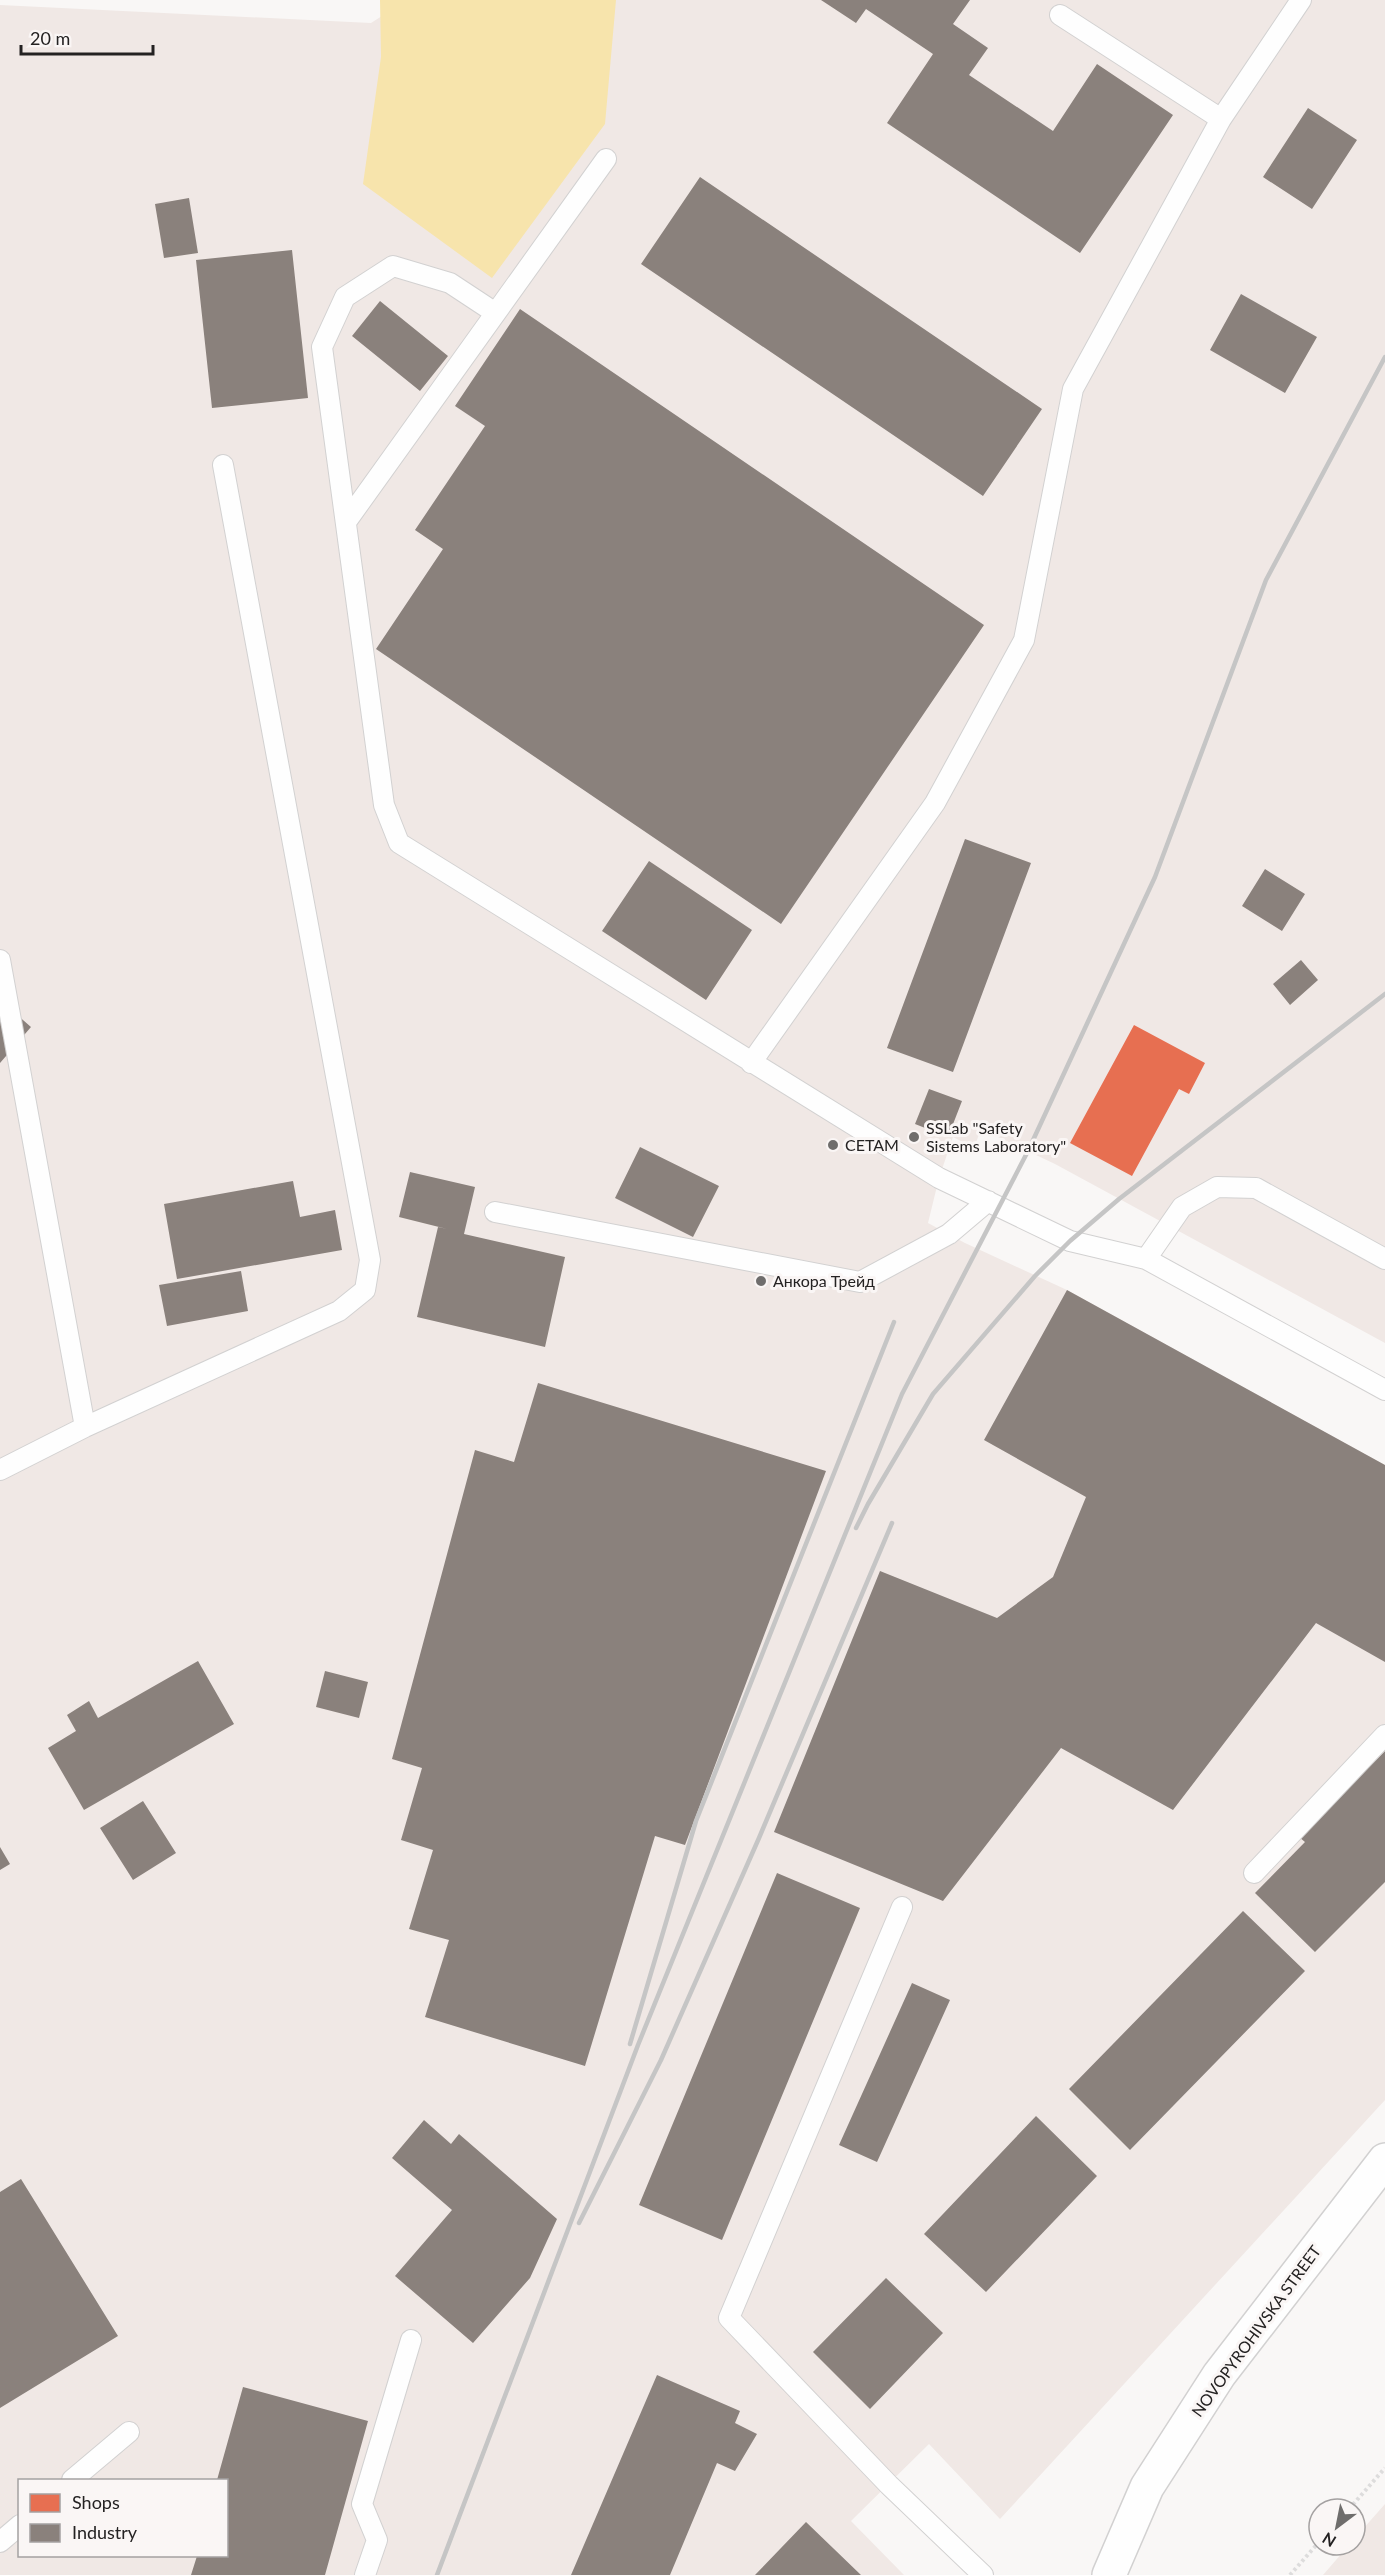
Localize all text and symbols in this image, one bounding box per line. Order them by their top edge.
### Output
scale bar [21,18,153,56]
text: 20 m [30,27,70,49]
place label: SSLab "Safety Sistems Laboratory" [926,1118,1066,1155]
marker: SSLab "Safety Sistems Laboratory" [907,1130,921,1144]
place label: СЕТАМ [845,1135,899,1154]
marker: СЕТАМ [826,1138,840,1152]
place label: Анкора Трейд [773,1271,875,1290]
marker: Анкора Трейд [754,1274,768,1288]
street label: NOVOPYROHIVSKA STREET [1187,2241,1324,2420]
legend [18,2479,228,2557]
text: Shops [72,2491,120,2513]
north arrow [1307,2497,1367,2557]
text: Industry [72,2521,138,2543]
text: N [1319,2529,1339,2551]

